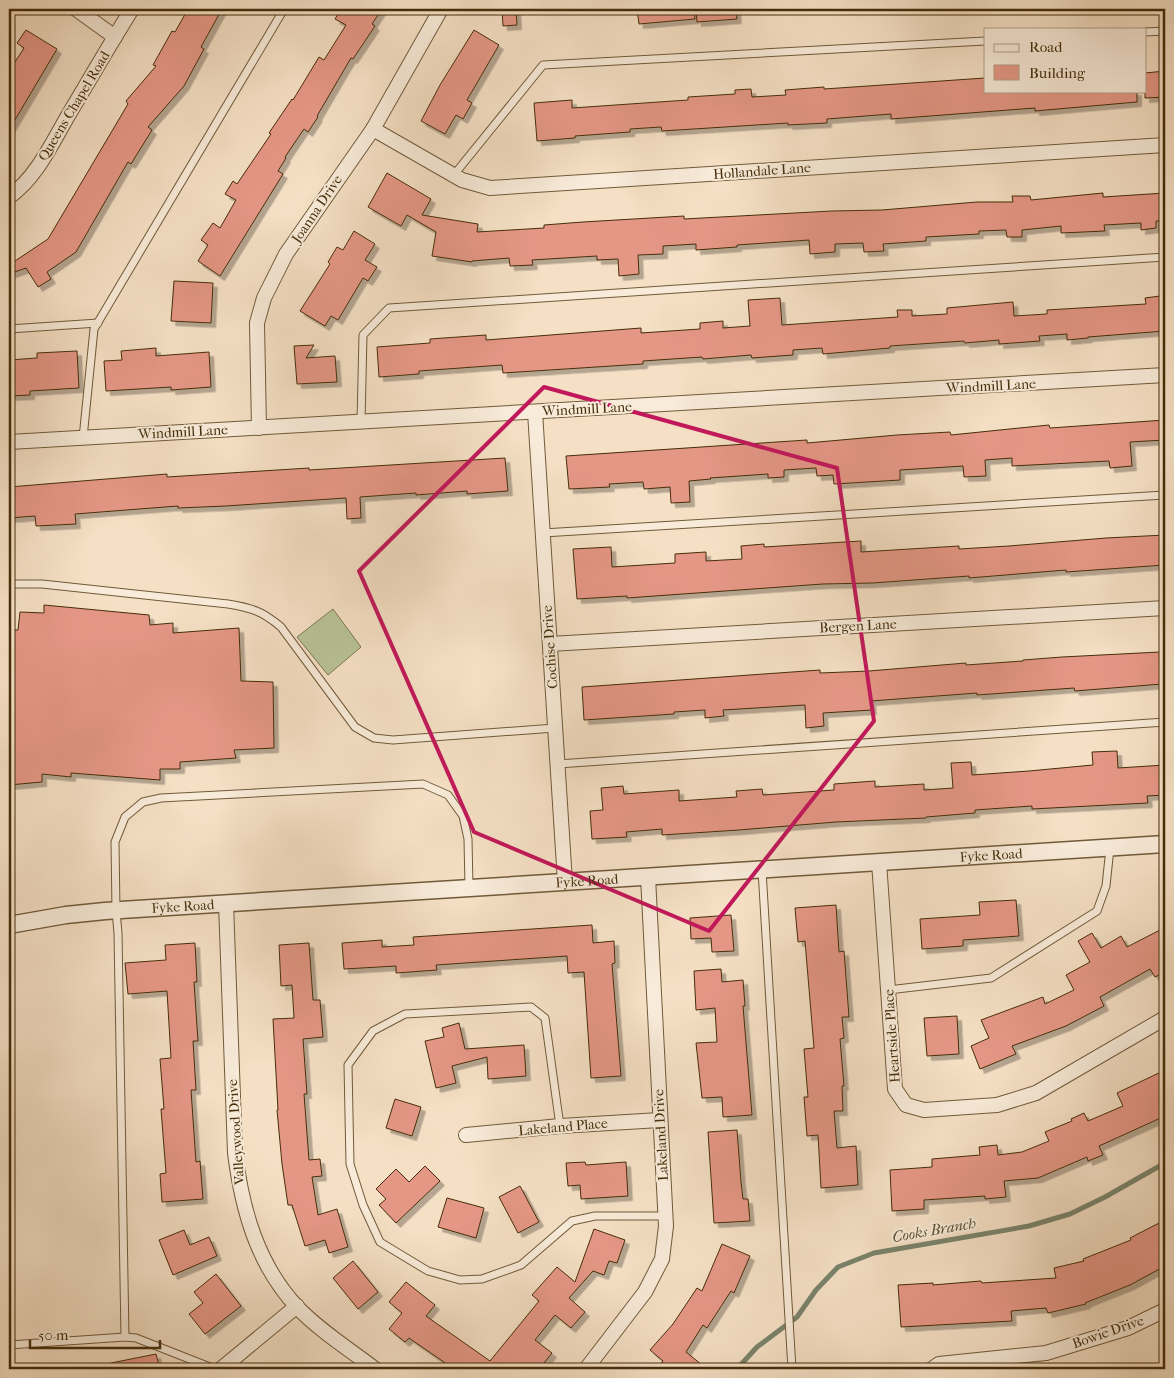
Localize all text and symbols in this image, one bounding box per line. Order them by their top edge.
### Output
legend [984,28,1146,92]
text: Road [1029,38,1063,56]
street label: Queens Chapel Road [35,48,114,164]
text: Building [1029,64,1086,82]
street label: Hollandale Lane [713,159,811,183]
street label: Joanna Drive [287,172,346,247]
street label: Windmill Lane [945,375,1036,397]
street label: Windmill Lane [541,398,632,420]
street label: Windmill Lane [137,421,228,443]
street label: Cochise Drive [539,604,561,689]
street label: Bergen Lane [819,615,897,637]
street label: Fyke Road [959,844,1023,865]
street label: Fyke Road [555,870,619,891]
street label: Fyke Road [151,896,215,917]
street label: Heartside Place [880,988,904,1083]
street label: Valleywood Drive [224,1079,248,1186]
street label: Lakeland Drive [650,1089,672,1181]
street label: Lakeland Place [518,1115,609,1139]
water label: Cooks Branch [891,1214,978,1246]
street label: Bowie Drive [1070,1312,1146,1352]
scale bar [30,1318,160,1350]
text: 50 m [38,1326,69,1344]

